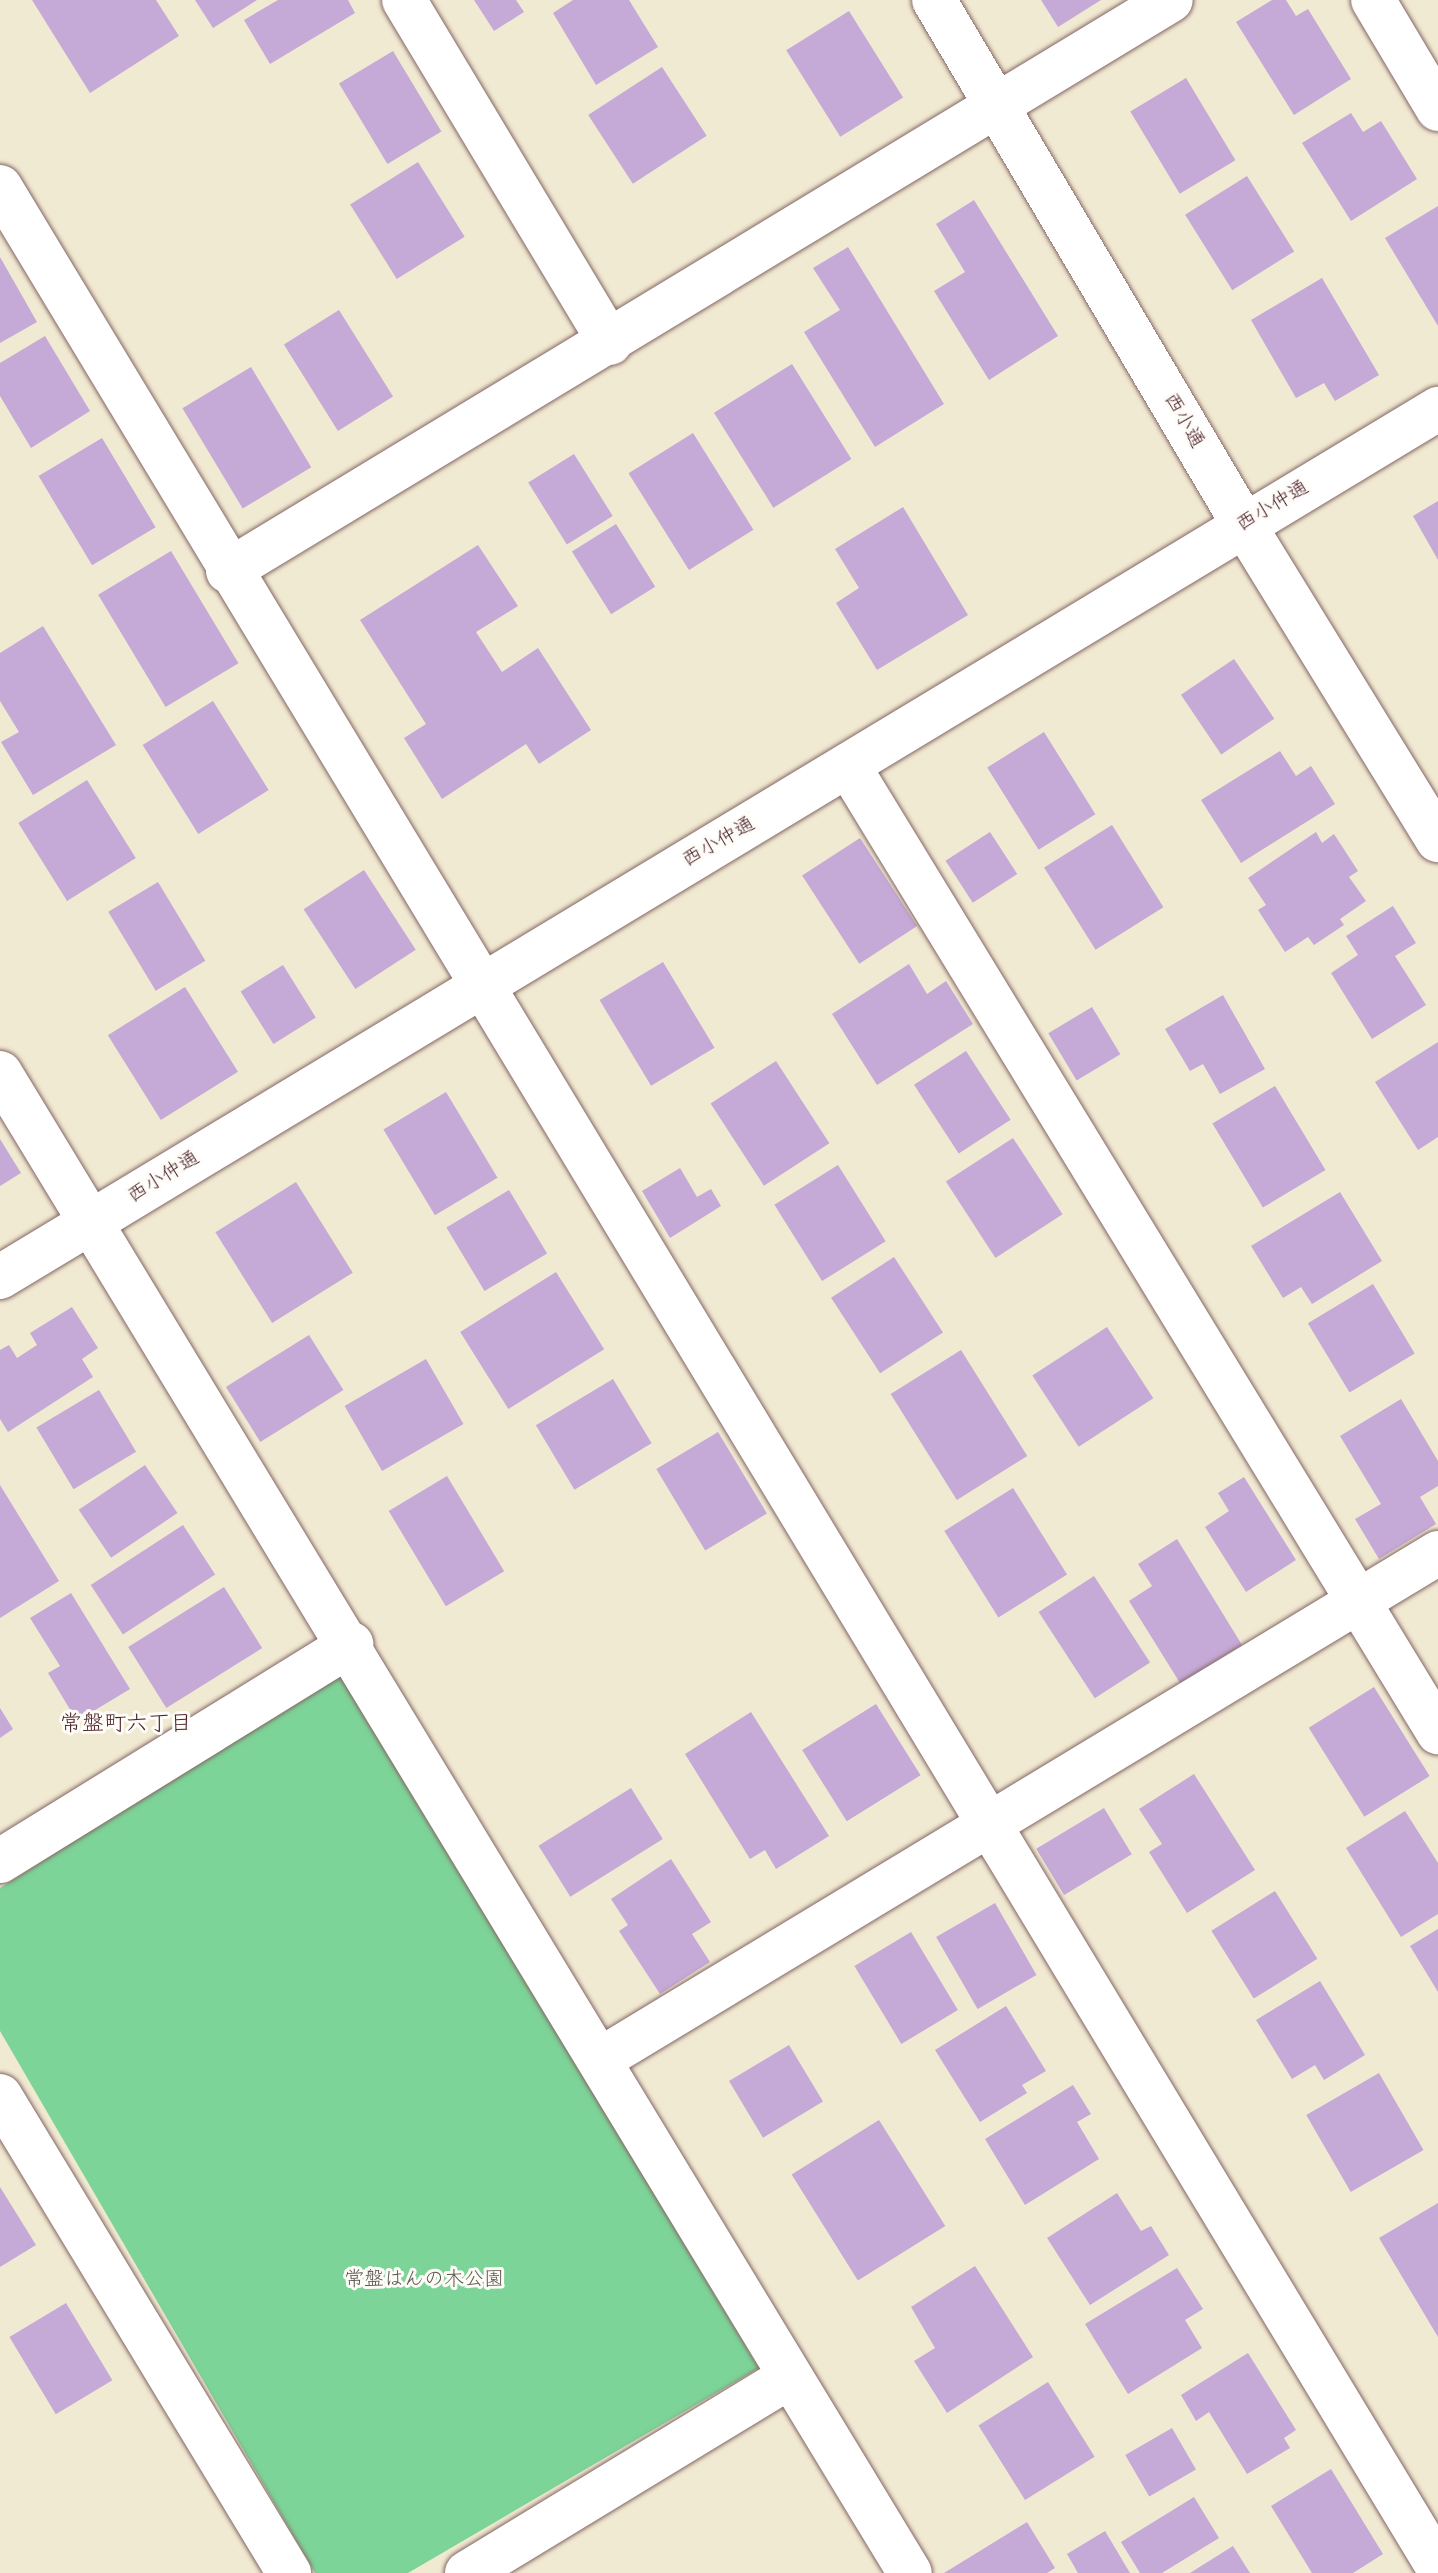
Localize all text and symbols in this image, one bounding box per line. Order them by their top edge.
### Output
street label: 西小通 [1158,389,1208,453]
street label: 西小仲通 [1233,476,1313,538]
street label: 西小仲通 [678,813,760,873]
street label: 西小仲通 [124,1147,204,1209]
district label: 常盤町六丁目 [60,1712,192,1738]
park label: 常盤はんの木公園 [344,2268,504,2292]

